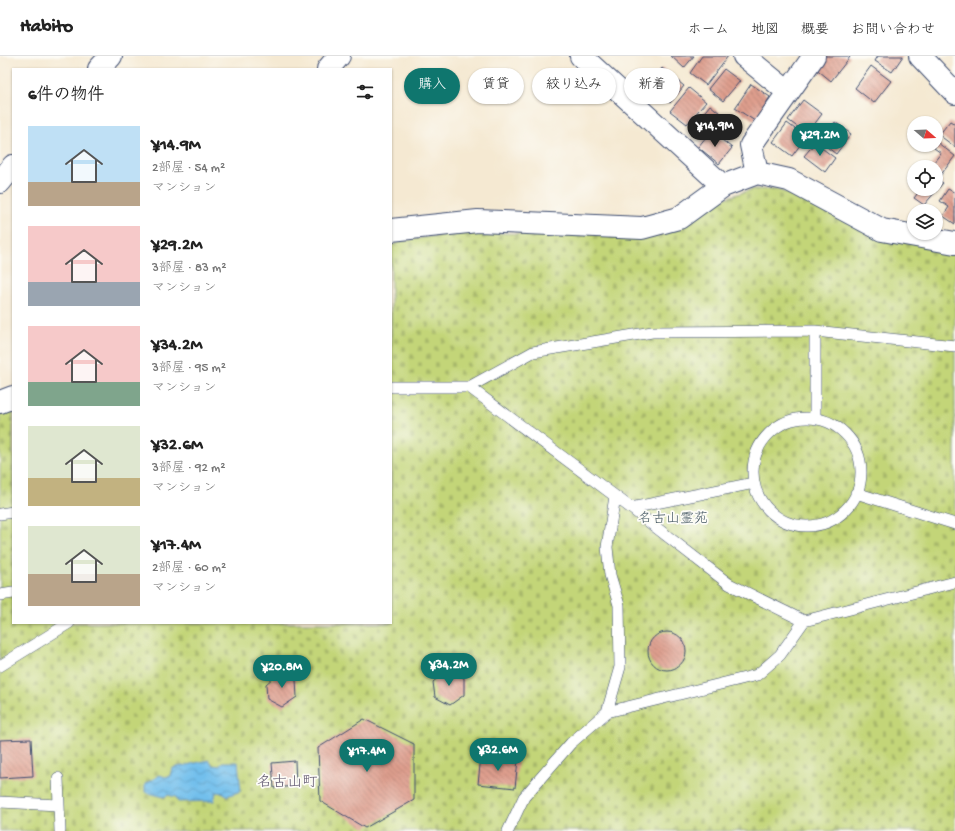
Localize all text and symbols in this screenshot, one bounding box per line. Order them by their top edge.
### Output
text: Habito [20,16,73,39]
text: ホーム [688,22,729,39]
text: 地図 [751,22,779,39]
text: 概要 [801,22,829,39]
text: お問い合わせ [851,22,935,39]
chip: 購入 [404,68,460,104]
chip: 賃貸 [468,68,524,104]
chip: 絞り込み [532,68,616,104]
chip: 新着 [624,68,680,104]
icon: filters [354,81,376,103]
text: 6件の物件 [28,86,105,106]
pin: ¥14.9M [682,114,748,148]
north arrow [907,116,943,152]
map controls [907,116,943,240]
text: ¥14.9M [696,119,734,134]
pin: ¥29.2M [787,123,853,157]
text: ¥29.2M [801,128,839,143]
text: ¥14.9M [152,136,200,156]
icon: home [60,142,108,190]
button: locate [907,160,943,196]
text: 2部屋 · 54 m² [152,161,225,176]
text: マンション [152,181,216,196]
button: layers [907,204,943,240]
text: ¥29.2M [152,236,202,256]
icon: home [60,242,108,290]
text: 3部屋 · 83 m² [152,261,226,276]
text: マンション [152,281,216,296]
text: ¥34.2M [152,336,202,356]
icon: home [60,342,108,390]
text: 3部屋 · 95 m² [152,361,226,376]
text: マンション [152,381,216,396]
text: ¥32.6M [152,436,203,456]
icon: home [60,442,108,490]
text: 3部屋 · 92 m² [152,461,225,476]
text: マンション [152,481,216,496]
park label: 名古山霊苑 [638,511,708,528]
text: ¥17.4M [152,536,201,556]
icon: home [60,542,108,590]
text: 2部屋 · 60 m² [152,561,226,576]
text: マンション [152,581,216,596]
pin: ¥34.2M [416,653,482,687]
pin: ¥20.8M [249,655,315,689]
text: ¥34.2M [430,658,468,673]
text: ¥20.8M [262,660,302,675]
pin: ¥32.6M [465,738,531,772]
pin: ¥17.4M [334,739,400,773]
text: ¥32.6M [479,743,517,758]
text: ¥17.4M [348,744,386,759]
district label: 名古山町 [257,774,318,792]

